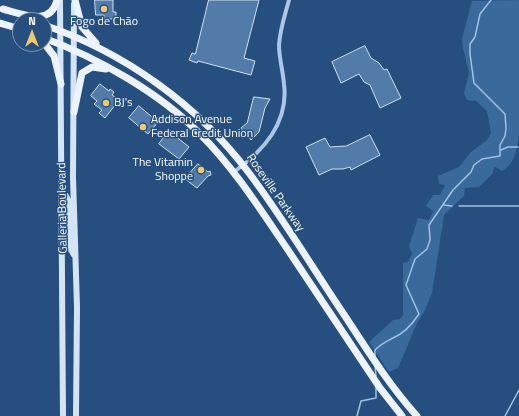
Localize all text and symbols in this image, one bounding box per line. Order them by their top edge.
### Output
marker: Fogo de Chão [99,4,109,14]
north arrow [12,12,52,52]
text: N [28,13,36,29]
place label: Fogo de Chão [70,15,138,29]
place label: BJ's [114,96,133,110]
marker: BJ's [101,98,111,108]
place label: Addison Avenue Federal Credit Union [151,113,253,141]
marker: Addison Avenue Federal Credit Union [138,122,148,132]
street label: Roseville Parkway [243,151,307,235]
place label: The Vitamin Shoppe [133,156,193,184]
street label: Galleria Boulevard [55,162,71,254]
marker: The Vitamin Shoppe [196,165,206,175]

